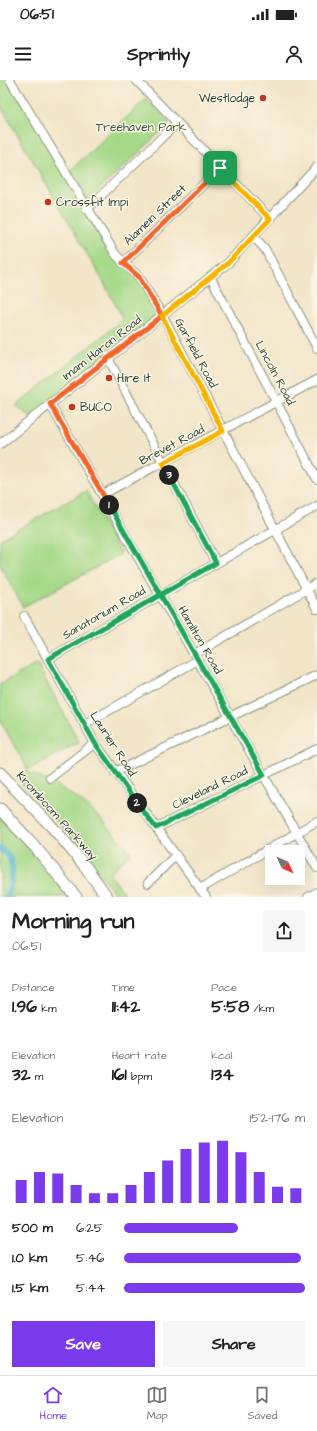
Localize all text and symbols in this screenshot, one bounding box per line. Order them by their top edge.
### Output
text: 06:51 [20,4,54,25]
text: Sprintly [127,42,190,67]
icon: menu [12,43,34,65]
icon: person [283,43,305,65]
place label: Westlodge [199,90,256,108]
marker: Westlodge [258,93,268,103]
park label: Treehaven Park [96,119,187,136]
pin [203,151,237,185]
icon: arrive [209,157,231,179]
street label: Alamein Street [120,181,190,249]
place label: Crossfit Impi [56,194,128,211]
marker: Crossfit Impi [43,197,53,207]
street label: Imam Haron Road [59,312,145,384]
street label: Garfield Road [170,315,222,391]
street label: Lincoln Road [251,338,299,408]
place label: Hire It [117,370,151,387]
marker: Hire It [104,373,114,383]
place label: BUCO [80,399,112,416]
marker: BUCO [67,402,77,412]
street label: Brevet Road [136,421,208,469]
pin: 3 [159,465,179,485]
text: 3 [166,467,172,482]
pin: 1 [99,495,119,515]
text: 1 [108,497,110,512]
street label: Sanatorium Road [59,582,149,644]
street label: Hamilton Road [174,603,226,677]
street label: Laurier Road [86,708,140,780]
street label: Cleveland Road [169,762,251,814]
street label: Kromboom Parkway [12,768,102,865]
pin: 2 [127,793,147,813]
text: 2 [134,795,140,810]
north arrow [265,845,305,885]
map controls [265,845,305,885]
text: Morning run [12,906,135,937]
button: share [263,910,305,952]
text: 06:51 [12,937,41,955]
text: Distance [12,980,55,995]
text: Time [112,980,135,995]
text: Pace [211,980,237,995]
text: 1.96 [12,995,37,1019]
text: 11:42 [112,995,140,1019]
text: 5:58 [211,995,249,1019]
text: km [37,1001,57,1016]
text: /km [249,1001,274,1016]
text: Elevation [12,1048,55,1063]
text: Heart rate [112,1048,167,1063]
text: kcal [211,1048,232,1063]
text: 32 [12,1063,30,1087]
text: 161 [112,1063,127,1087]
text: 134 [211,1063,234,1087]
text: m [30,1069,43,1084]
text: bpm [127,1069,152,1084]
text: Elevation [12,1109,63,1127]
text: 152–176 m [250,1109,305,1127]
text: 500 m [12,1219,53,1237]
text: 6:25 [76,1219,103,1237]
text: 1.0 km [12,1249,47,1267]
text: 5:46 [76,1249,104,1267]
text: 1.5 km [12,1279,48,1297]
text: 5:44 [76,1279,105,1297]
button: Save [12,1321,155,1367]
button: Share [163,1321,305,1367]
tab: Home [40,1384,67,1423]
tab: Map [146,1384,168,1423]
tab: Saved [247,1384,277,1423]

